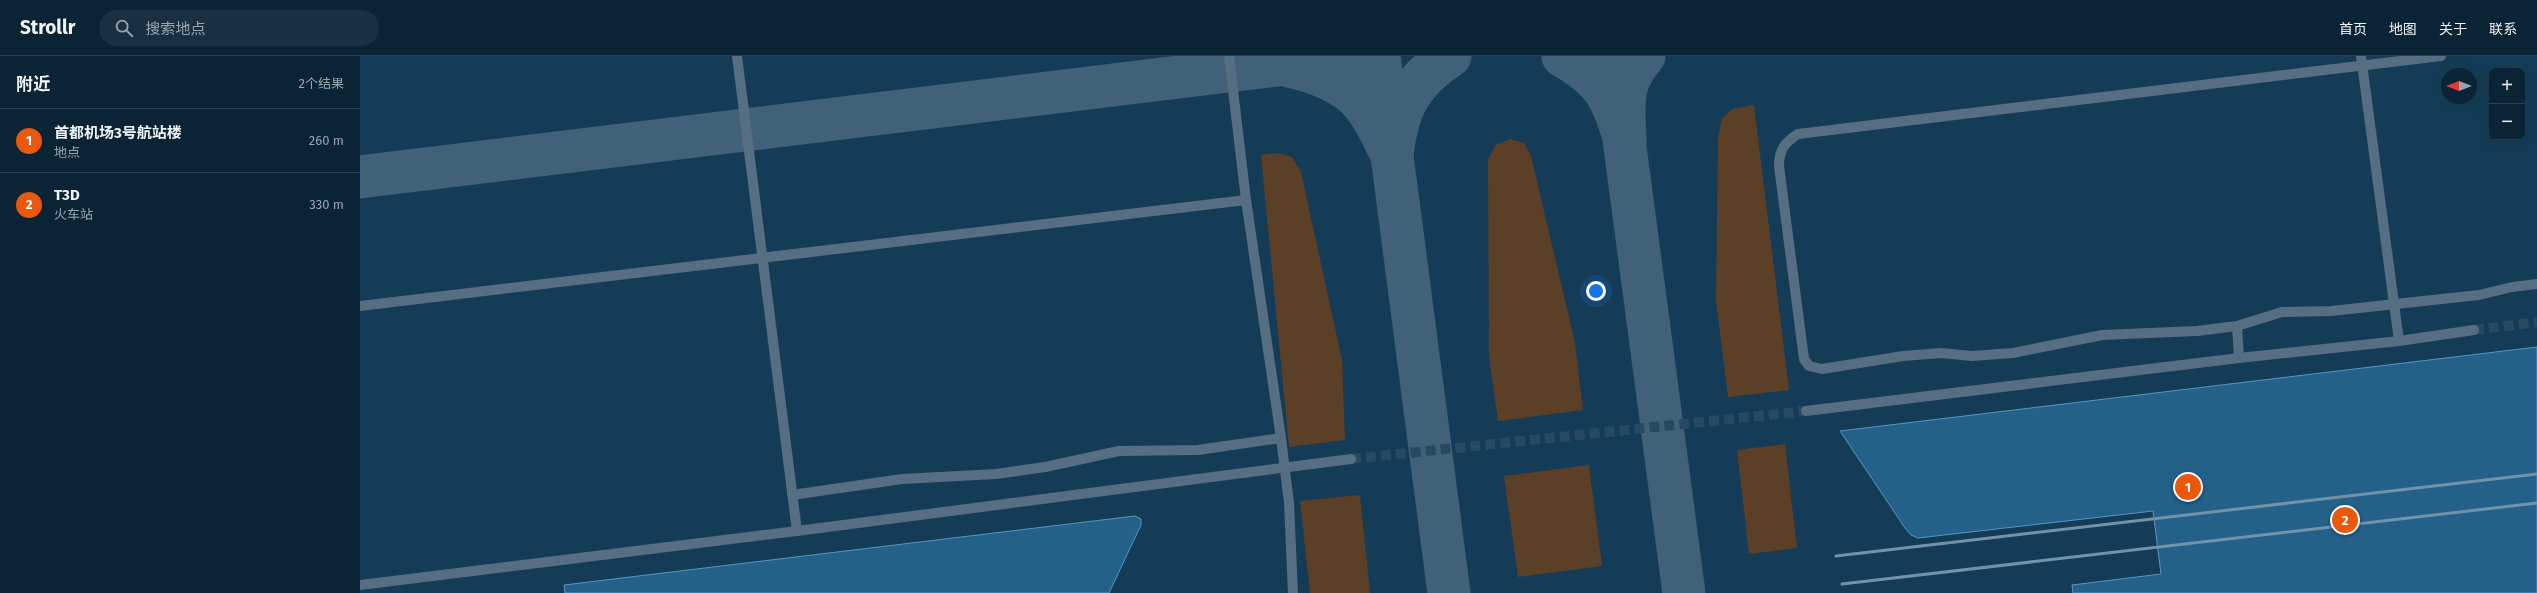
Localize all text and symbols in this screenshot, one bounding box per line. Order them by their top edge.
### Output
search box [99,10,379,46]
text: Strollr [20,16,75,39]
icon: search [113,17,135,39]
text: 搜索地点 [145,20,205,38]
text: 首页 [2339,21,2367,38]
text: 地图 [2389,21,2417,38]
text: 关于 [2439,21,2467,38]
text: 联系 [2489,21,2517,38]
north arrow [2441,68,2477,104]
map controls [2489,68,2525,140]
button: + [2489,68,2525,104]
text: 附近 [16,74,50,95]
text: 2个结果 [299,76,344,91]
button: − [2489,104,2525,140]
text: 首都机场3号航站楼 [54,124,182,142]
text: 1 [26,133,32,148]
text: 260 m [309,133,344,148]
text: 地点 [54,145,80,160]
text: T3D [54,186,80,204]
text: 2 [26,197,32,212]
text: 330 m [309,197,344,212]
text: 火车站 [54,207,93,222]
your location [1586,281,1606,301]
pin: 1 [2175,472,2201,502]
pin: 2 [2332,505,2358,535]

